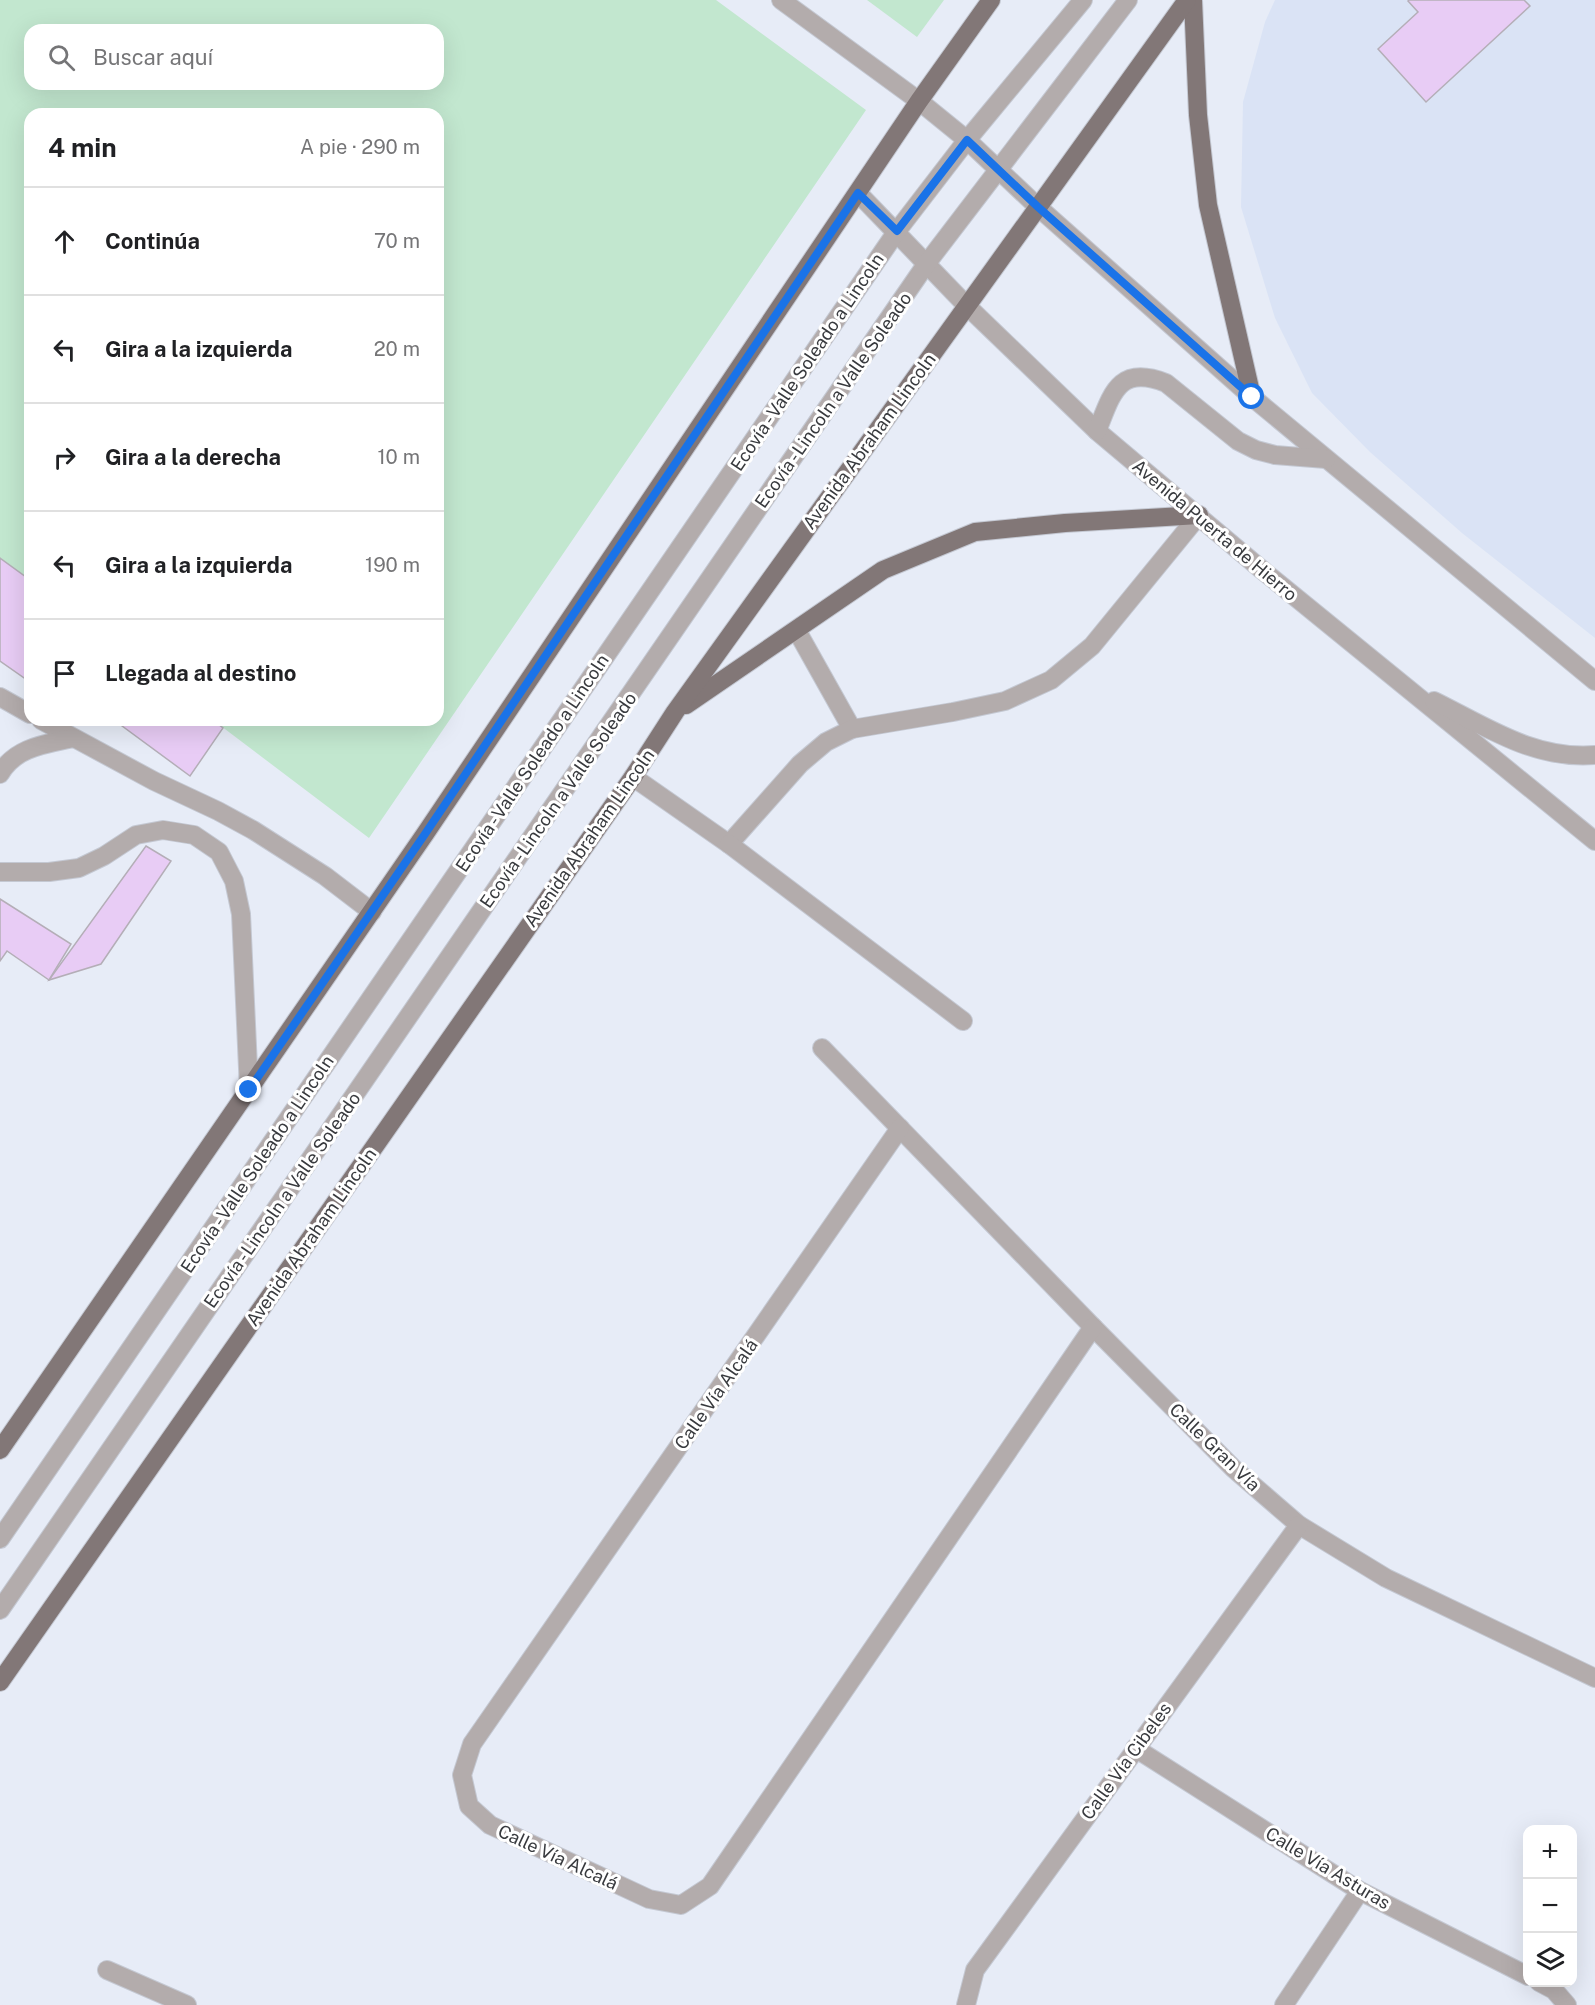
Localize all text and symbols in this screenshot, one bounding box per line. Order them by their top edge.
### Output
search box [24,24,444,90]
icon: search [45,41,78,74]
text: Buscar aquí [93,44,213,70]
text: 4 min [48,132,117,163]
text: A pie · 290 m [300,135,420,159]
icon: ahead [48,225,81,258]
text: Continúa [105,228,200,254]
text: 70 m [374,229,420,253]
street label: Ecovía - Valle Soleado a Lincoln [726,249,888,475]
street label: Ecovía - Lincoln a Valle Soleado [750,288,916,512]
icon: left [48,333,81,366]
text: Gira a la izquierda [105,336,292,362]
text: 20 m [374,337,420,361]
street label: Avenida Abraham Lincoln [798,349,940,533]
route start [1238,383,1264,409]
icon: right [48,441,81,474]
text: Gira a la derecha [105,444,281,470]
text: 10 m [377,445,420,469]
street label: Avenida Puerta de Hierro [1128,455,1302,605]
icon: left [48,549,81,582]
text: Gira a la izquierda [105,552,292,578]
text: 190 m [365,553,420,577]
street label: Ecovía - Valle Soleado a Lincoln [451,650,613,876]
icon: arrive [48,657,81,690]
text: Llegada al destino [105,660,296,686]
street label: Ecovía - Lincoln a Valle Soleado [475,688,641,912]
street label: Avenida Abraham Lincoln [520,745,658,931]
street label: Ecovía - Valle Soleado a Lincoln [176,1051,338,1277]
route end [235,1076,261,1102]
street label: Ecovía - Lincoln a Valle Soleado [199,1088,365,1312]
street label: Avenida Abraham Lincoln [242,1144,380,1330]
street label: Calle Vía Alcalá [670,1335,762,1453]
street label: Calle Gran Vía [1165,1399,1265,1495]
street label: Calle Vía Cibeles [1077,1698,1175,1824]
street label: Calle Vía Alcalá [495,1820,621,1894]
street label: Calle Vía Asturas [1262,1823,1394,1913]
map controls [1523,1825,1577,1987]
button: + [1523,1825,1577,1879]
button: − [1523,1879,1577,1933]
button: layers [1523,1933,1577,1987]

